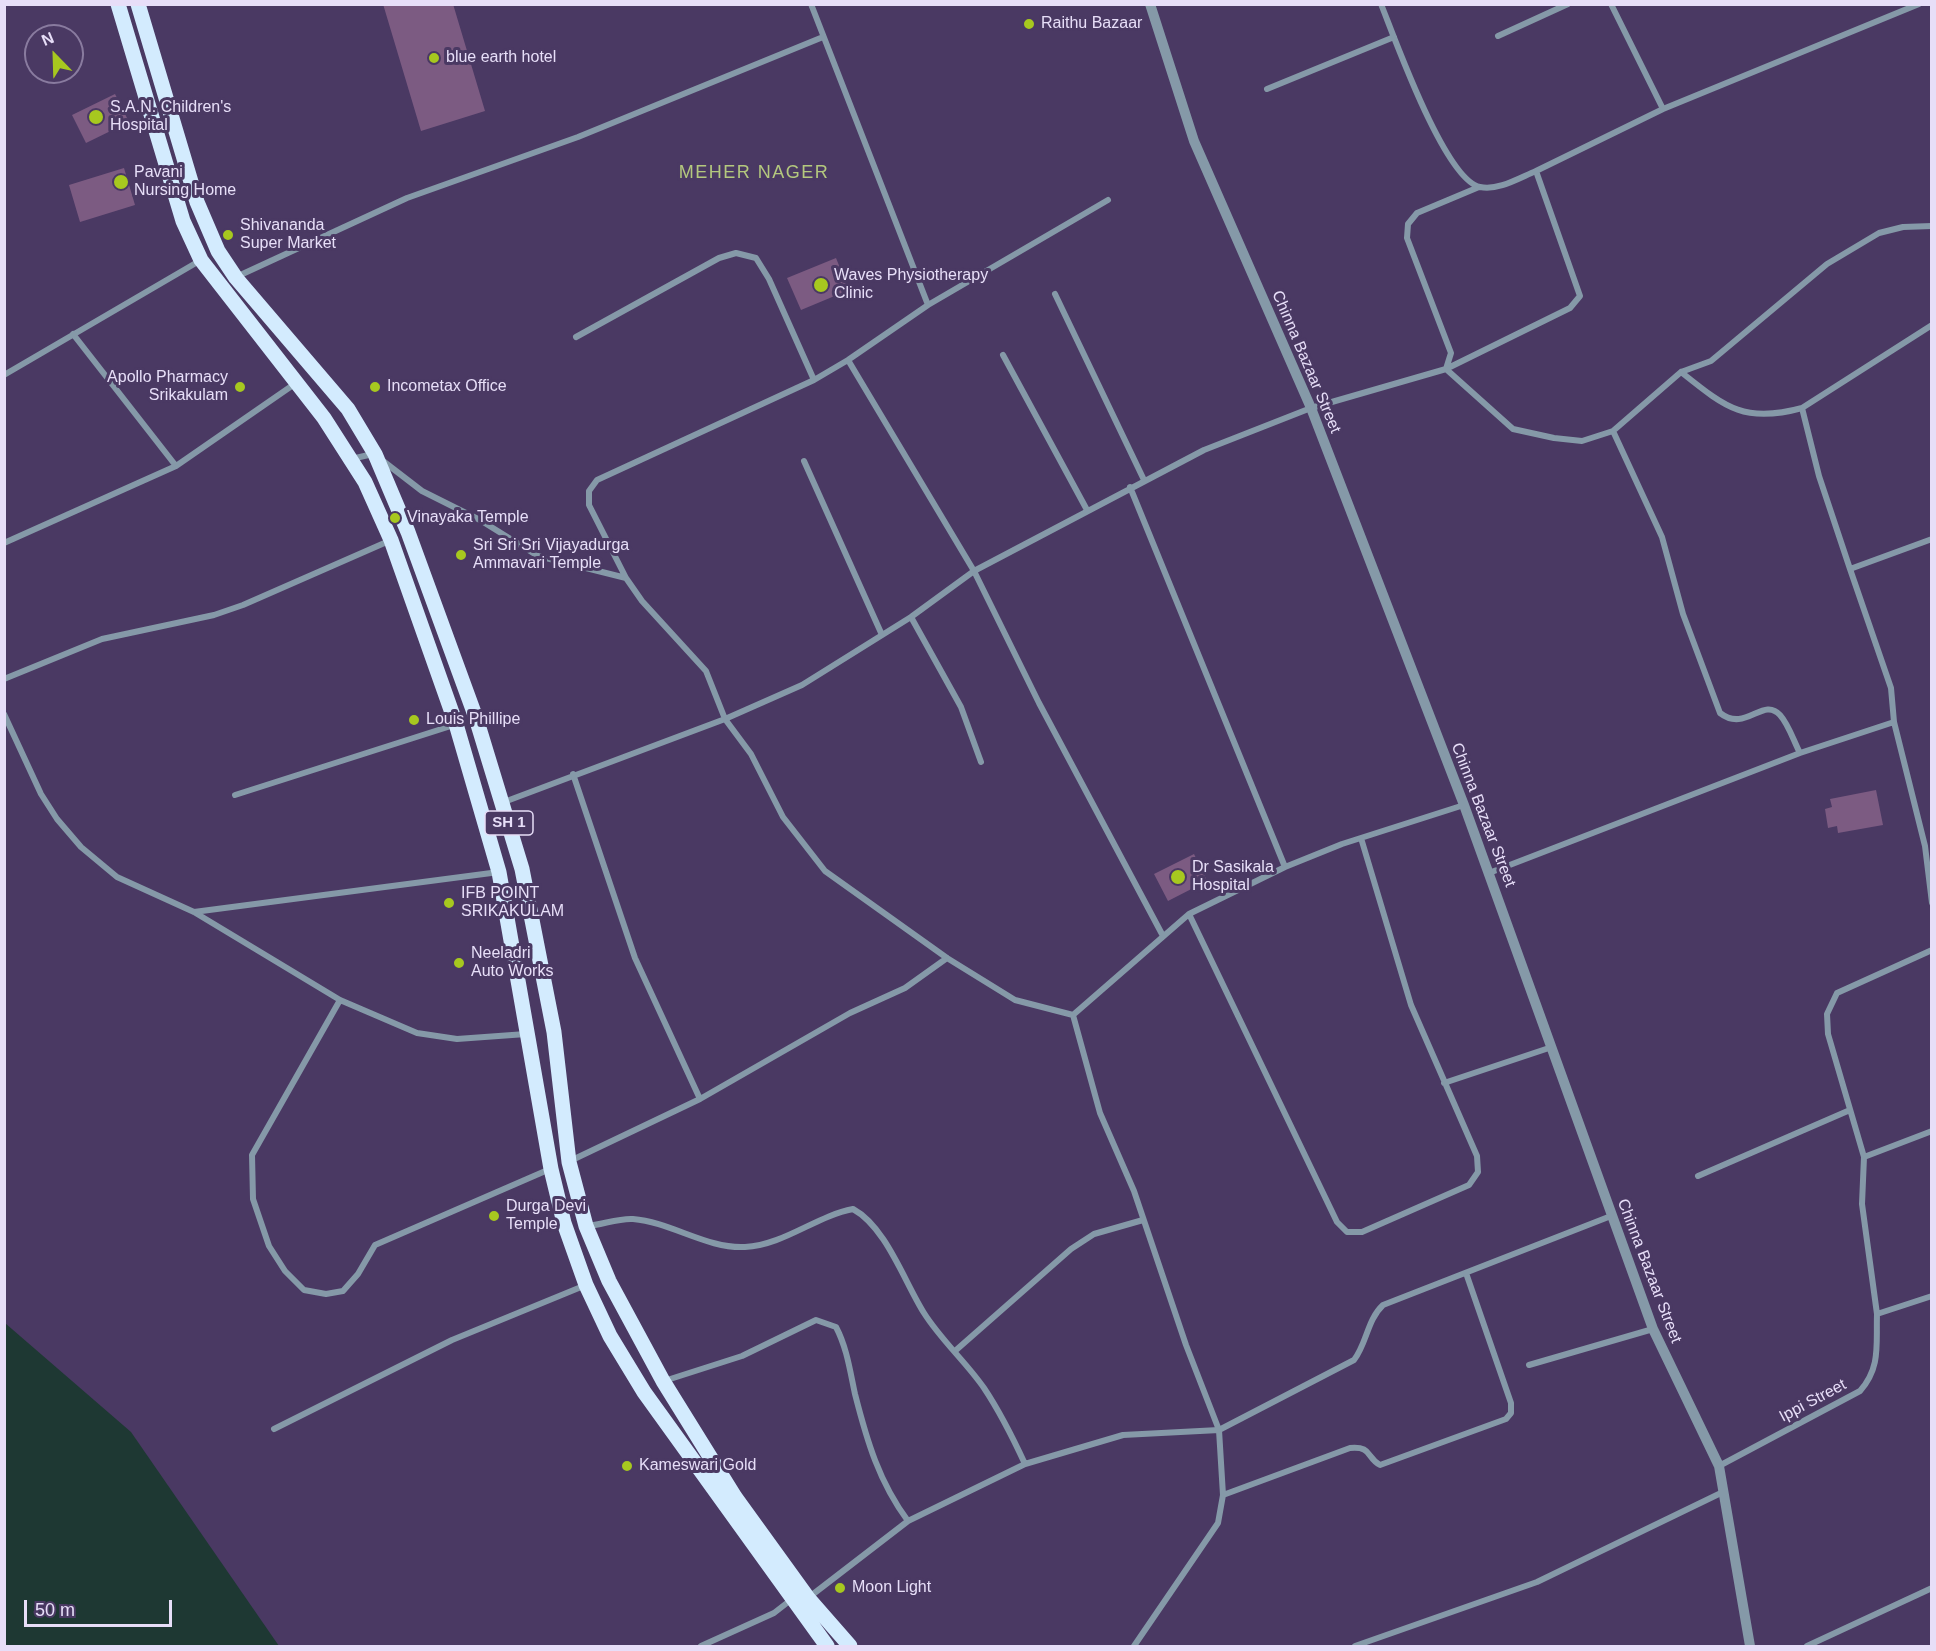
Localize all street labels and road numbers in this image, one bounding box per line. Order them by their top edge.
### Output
street label: Chinna Bazaar Street [1267,288,1345,436]
street label: Chinna Bazaar Street [1447,740,1519,890]
road number: SH 1 [485,811,533,835]
street label: Chinna Bazaar Street [1613,1196,1685,1346]
street label: Ippi Street [1776,1375,1850,1427]

